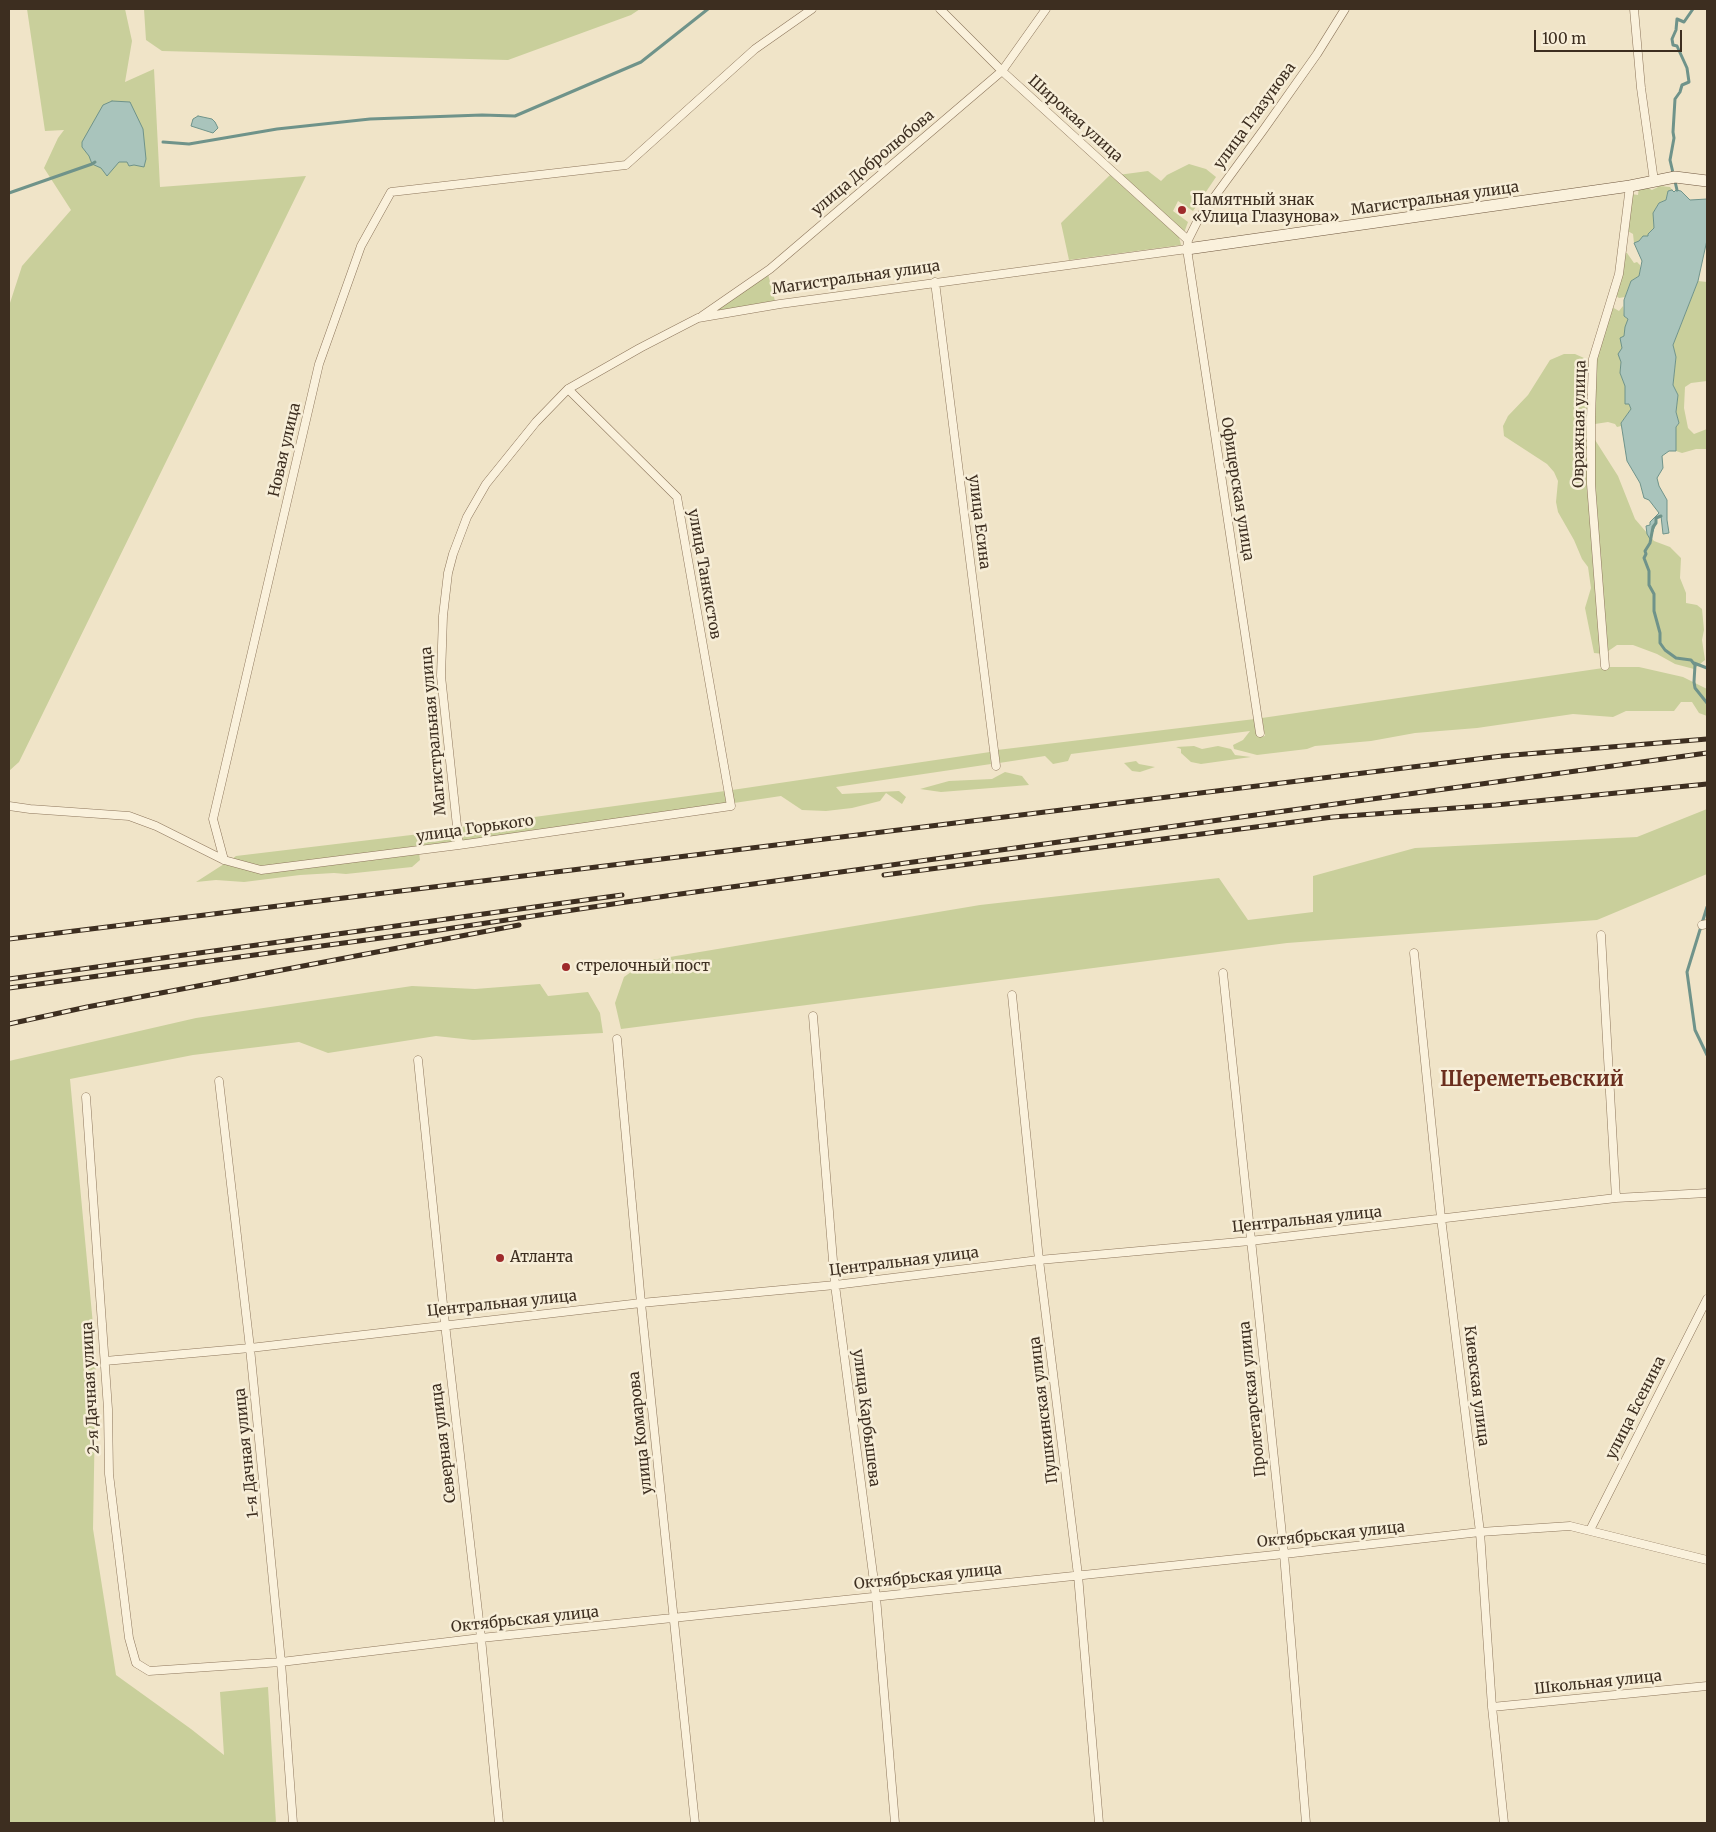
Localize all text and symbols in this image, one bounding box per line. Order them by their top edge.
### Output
scale bar [1536,20,1684,52]
text: 100 m [1542,29,1586,48]
street label: улица Глазунова [1210,59,1300,173]
street label: Широкая улица [1024,72,1126,166]
street label: улица Добролюбова [808,107,938,219]
street label: Магистральная улица [1350,178,1520,220]
place label: Памятный знак «Улица Глазунова» [1192,192,1339,227]
marker: Памятный знак «Улица Глазунова» [1176,204,1188,216]
street label: Магистральная улица [771,257,941,299]
street label: Овражная улица [1570,360,1590,488]
street label: Новая улица [265,401,305,499]
street label: Офицерская улица [1217,416,1257,562]
street label: улица Есина [964,474,994,570]
street label: улица Танкистов [684,508,724,640]
street label: Магистральная улица [418,646,450,816]
street label: улица Горького [415,812,535,846]
place label: стрелочный пост [576,958,710,976]
marker: стрелочный пост [560,961,572,973]
district label: Шереметьевский [1440,1068,1624,1092]
street label: Центральная улица [1231,1203,1383,1237]
street label: Центральная улица [828,1244,980,1280]
place label: Атланта [510,1249,573,1267]
marker: Атланта [494,1252,506,1264]
street label: Центральная улица [426,1287,578,1321]
street label: Пролетарская улица [1236,1320,1270,1478]
street label: 2-я Дачная улица [79,1321,103,1455]
street label: Киевская улица [1460,1325,1492,1447]
street label: Пушкинская улица [1026,1335,1062,1485]
street label: улица Карбышева [849,1348,883,1488]
street label: улица Есенина [1602,1353,1670,1463]
street label: улица Комарова [626,1371,656,1495]
street label: Северная улица [428,1382,460,1504]
street label: 1-я Дачная улица [231,1387,263,1519]
street label: Октябрьская улица [1256,1518,1406,1552]
street label: Октябрьская улица [853,1560,1003,1594]
street label: Октябрьская улица [450,1603,600,1637]
street label: Школьная улица [1533,1667,1663,1699]

